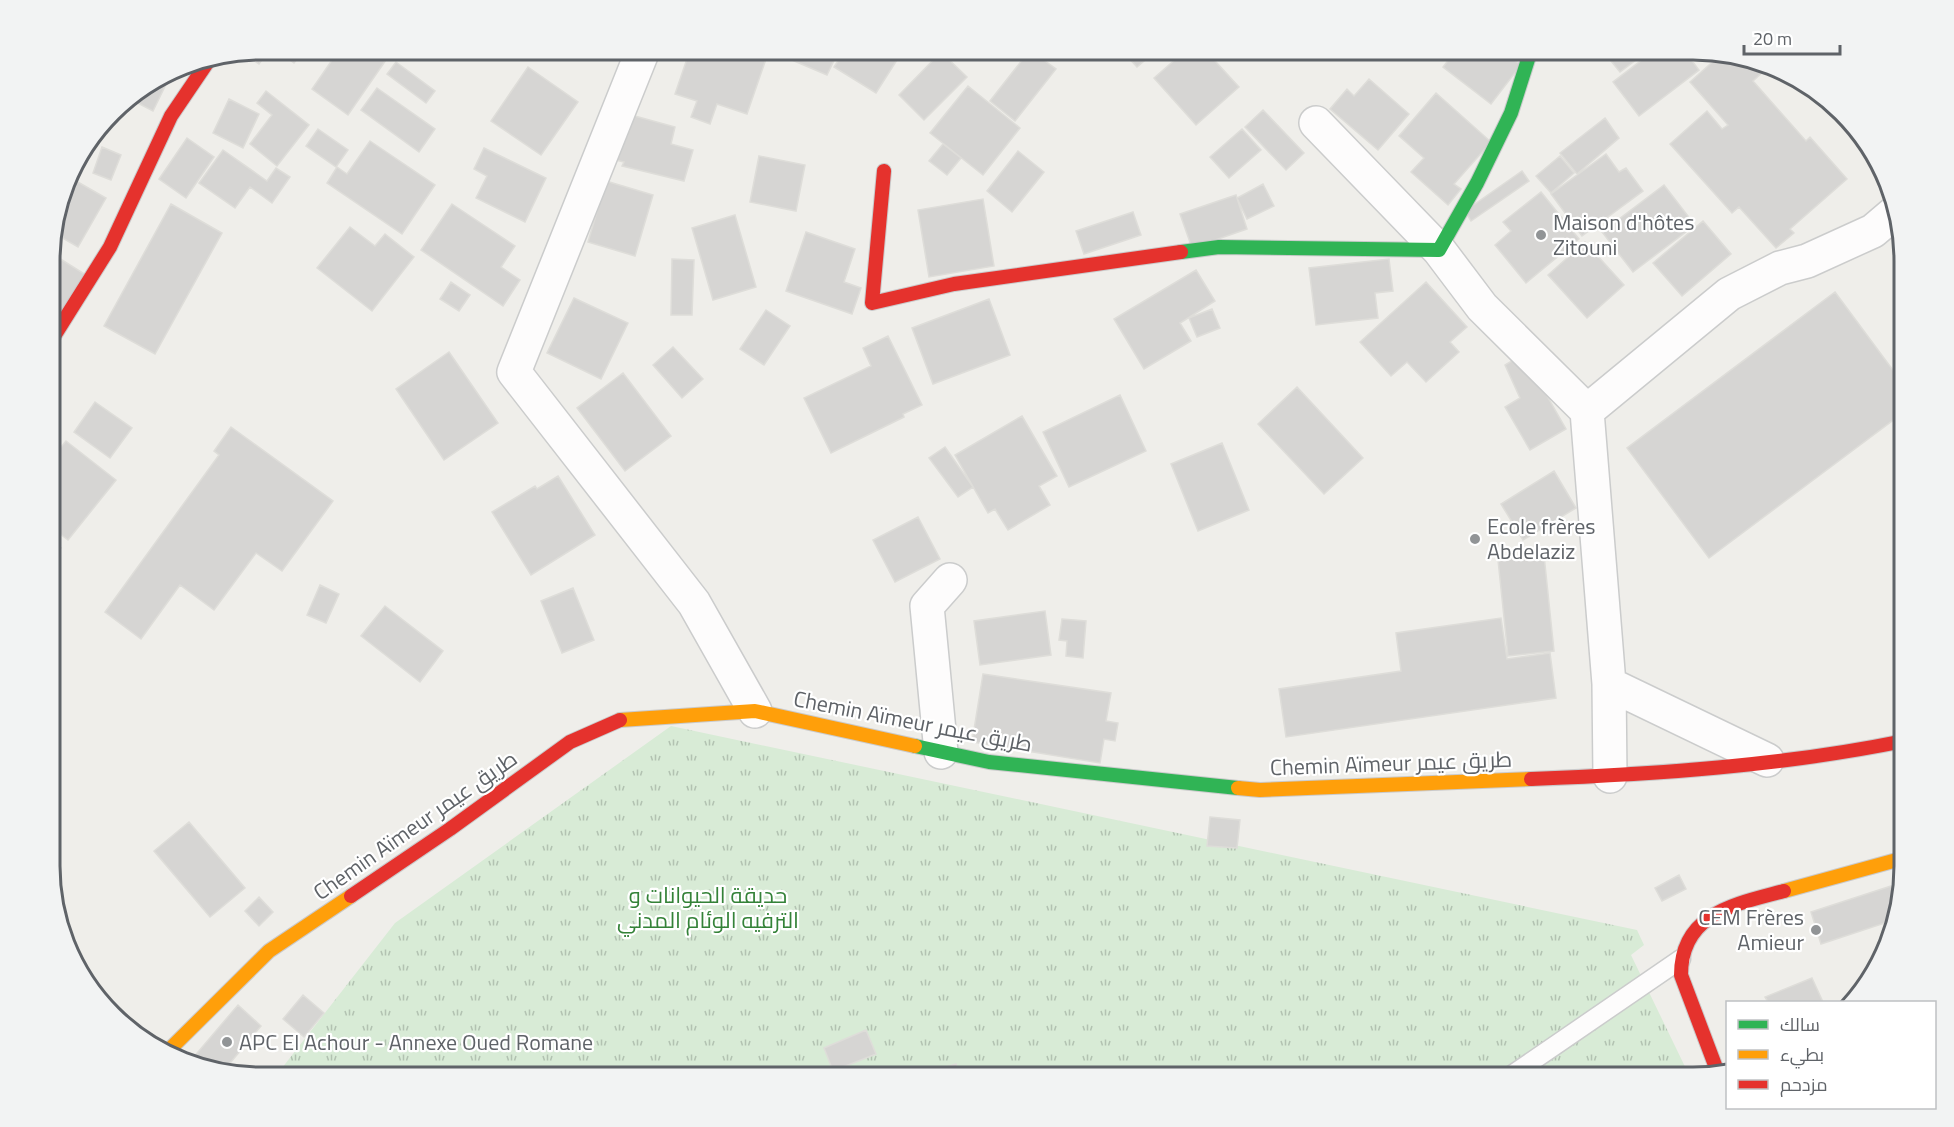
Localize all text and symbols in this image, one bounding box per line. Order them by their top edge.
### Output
scale bar [1744,18,1840,56]
text: 20 m [1753,25,1792,52]
place label: Maison d'hôtes Zitouni [1553,205,1694,264]
marker: Maison d'hôtes Zitouni [1534,228,1548,242]
place label: Ecole frères Abdelaziz [1487,509,1596,568]
marker: Ecole frères Abdelaziz [1468,532,1482,546]
street label: Chemin Aïmeur طريق عيمر [791,681,1035,761]
street label: Chemin Aïmeur طريق عيمر [306,742,524,908]
street label: Chemin Aïmeur طريق عيمر [1269,742,1513,784]
park label: حديقة الحيوانات و الترفيه الوئام المدني [617,878,799,937]
place label: CEM Frères Amieur [1698,900,1804,959]
marker: CEM Frères Amieur [1809,923,1823,937]
legend [1726,1001,1936,1109]
text: سالك [1780,1011,1820,1038]
place label: APC El Achour - Annexe Oued Romane [239,1025,593,1059]
marker: APC El Achour - Annexe Oued Romane [220,1035,234,1049]
text: بطيء [1780,1041,1824,1069]
text: مزدحم [1780,1071,1828,1098]

